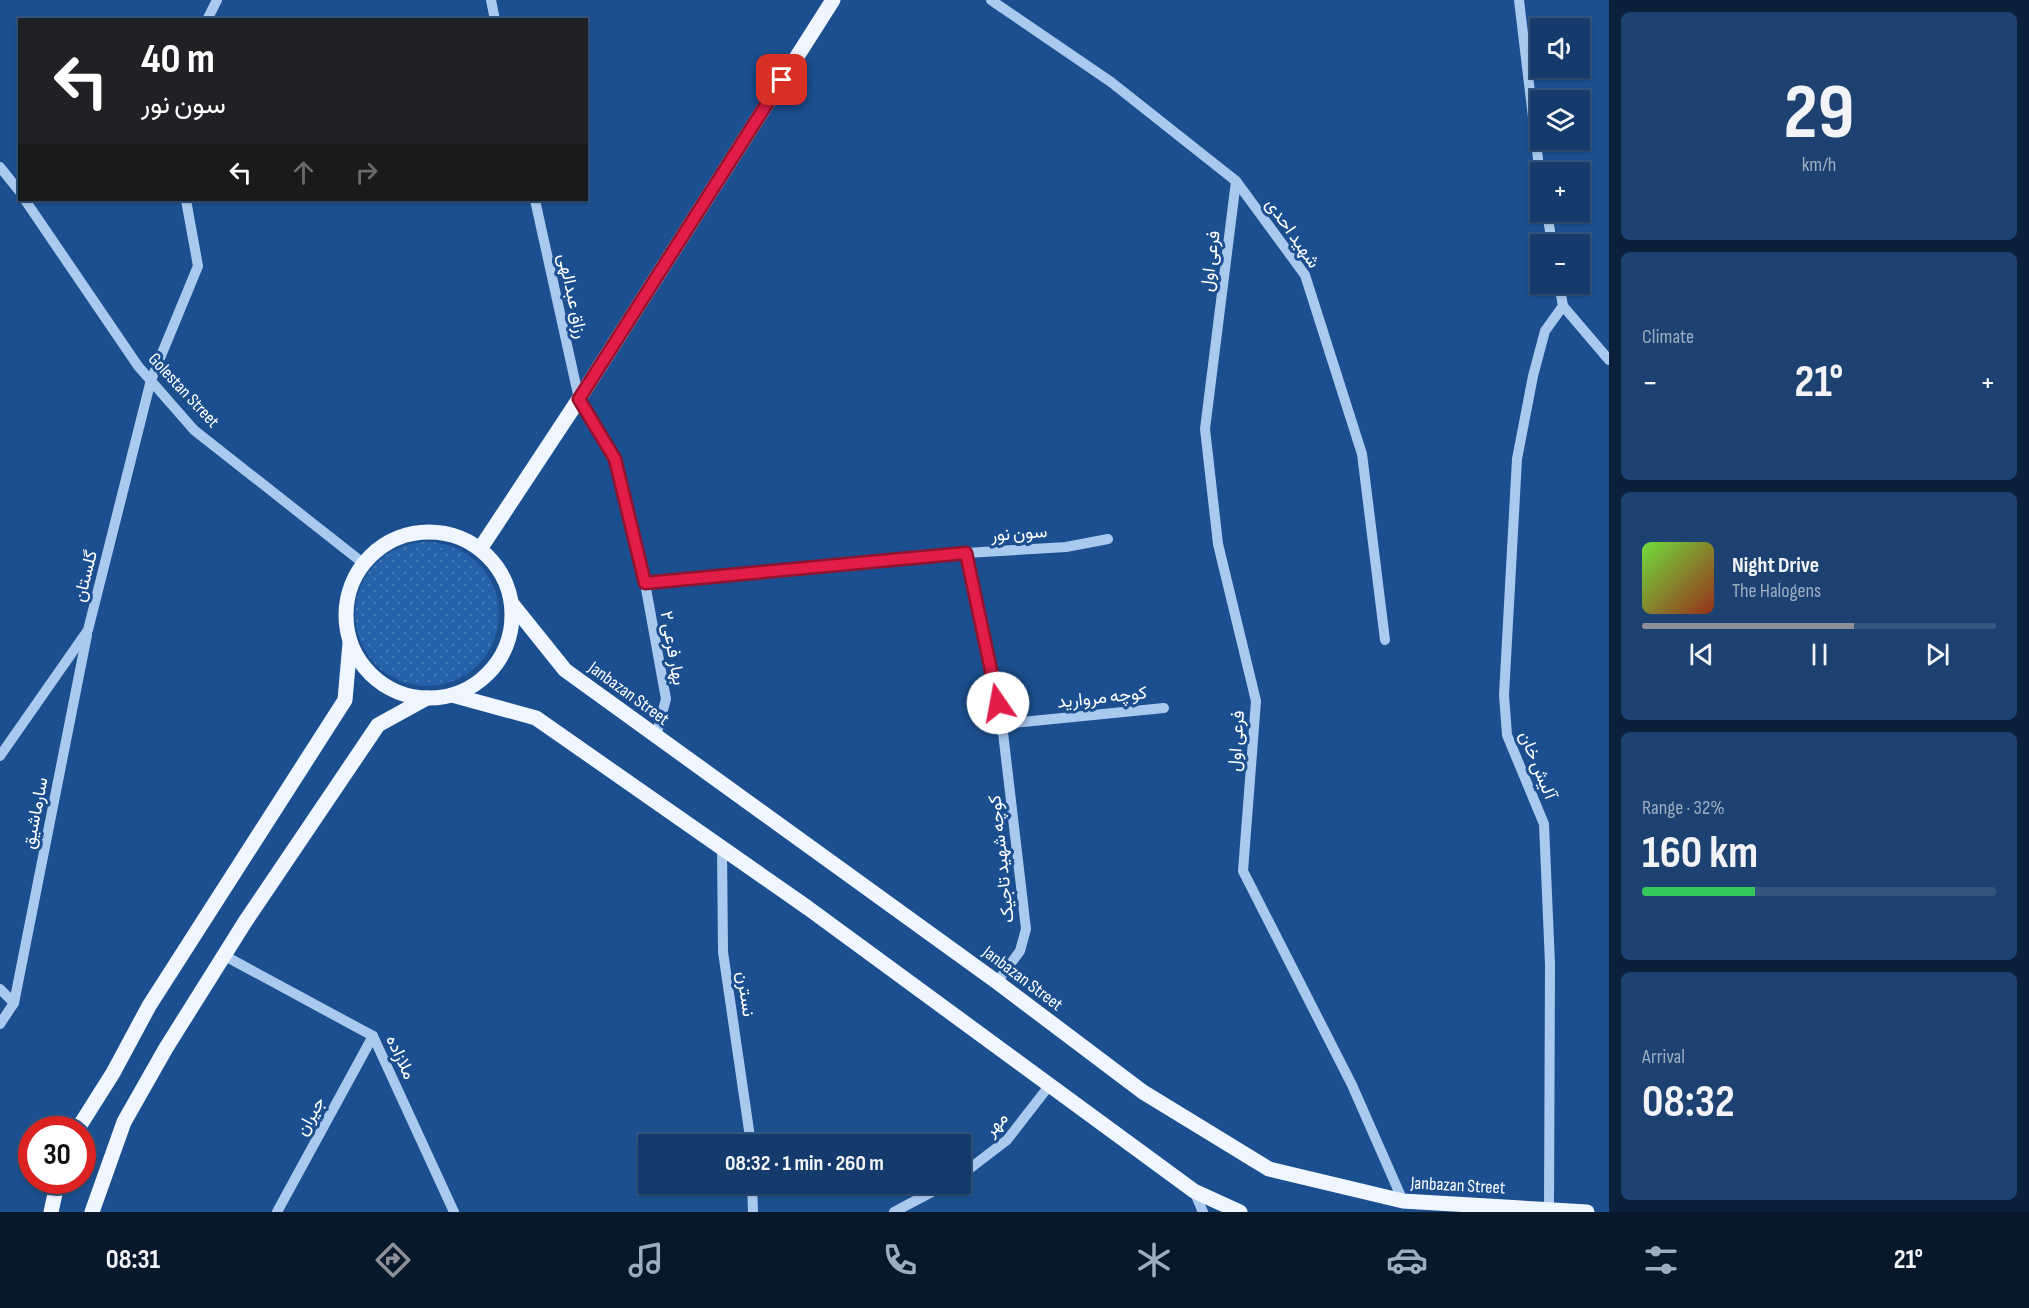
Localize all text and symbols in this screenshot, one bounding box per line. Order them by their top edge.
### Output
map controls [1530,18,1590,294]
button: sound [1530,18,1590,78]
text: 40 m [141,34,215,85]
icon: left [42,42,120,120]
pin [756,54,807,105]
icon: arrive [765,63,798,96]
text: 29 [1783,67,1855,160]
text: سون نور [141,89,226,121]
button: layers [1530,90,1590,150]
text: km/h [1802,153,1836,177]
icon: left [224,156,257,189]
icon: ahead [287,156,320,189]
icon: right [350,156,383,189]
button: + [1530,162,1590,222]
street label: شهید احدی [1261,194,1324,272]
street label: فرعی اول [1196,229,1225,293]
button: − [1530,234,1590,294]
street label: رزاق عبدالهی [553,252,592,340]
text: Climate [1642,325,1694,349]
street label: Golestan Street [144,349,224,432]
text: 21° [1795,355,1843,410]
text: − [1642,363,1658,403]
text: + [1980,363,1996,403]
street label: سون نور [989,521,1048,546]
street label: گلستان [69,548,102,604]
text: Night Drive [1732,552,1819,579]
text: The Halogens [1732,579,1821,603]
street label: بهار فرعی ۲ [656,609,689,687]
icon: previous [1685,638,1718,671]
icon: pause [1803,638,1836,671]
icon: next [1921,638,1954,671]
street label: Janbazan Street [583,657,674,730]
position arrow [966,671,1030,735]
street label: کوچه مروارید [1056,682,1148,714]
street label: فرعی اول [1224,710,1249,772]
street label: آلیش خان [1514,728,1561,804]
street label: سارماشیق [18,775,53,851]
street label: کوچه شهید تاجیک [984,794,1020,924]
text: Range · 32% [1642,796,1725,820]
text: 160 km [1642,826,1758,881]
street label: Janbazan Street [978,941,1067,1016]
street label: نسترن [732,970,759,1018]
street label: ملازاده [381,1032,420,1083]
text: Arrival [1642,1045,1685,1069]
text: 08:32 [1642,1075,1735,1130]
street label: جیران [291,1093,330,1139]
street label: مهر [979,1108,1013,1142]
speed limit sign: 30 [18,1116,96,1194]
text: 08:32 · 1 min · 260 m [725,1150,884,1177]
street label: Janbazan Street [1409,1172,1506,1198]
icon: directions [372,1239,414,1281]
icon: music [625,1239,667,1281]
icon: phone [879,1239,921,1281]
icon: climate [1133,1239,1175,1281]
icon: car [1386,1239,1428,1281]
icon: filters [1640,1239,1682,1281]
text: 08:31 [106,1244,160,1276]
text: 21° [1894,1244,1923,1276]

